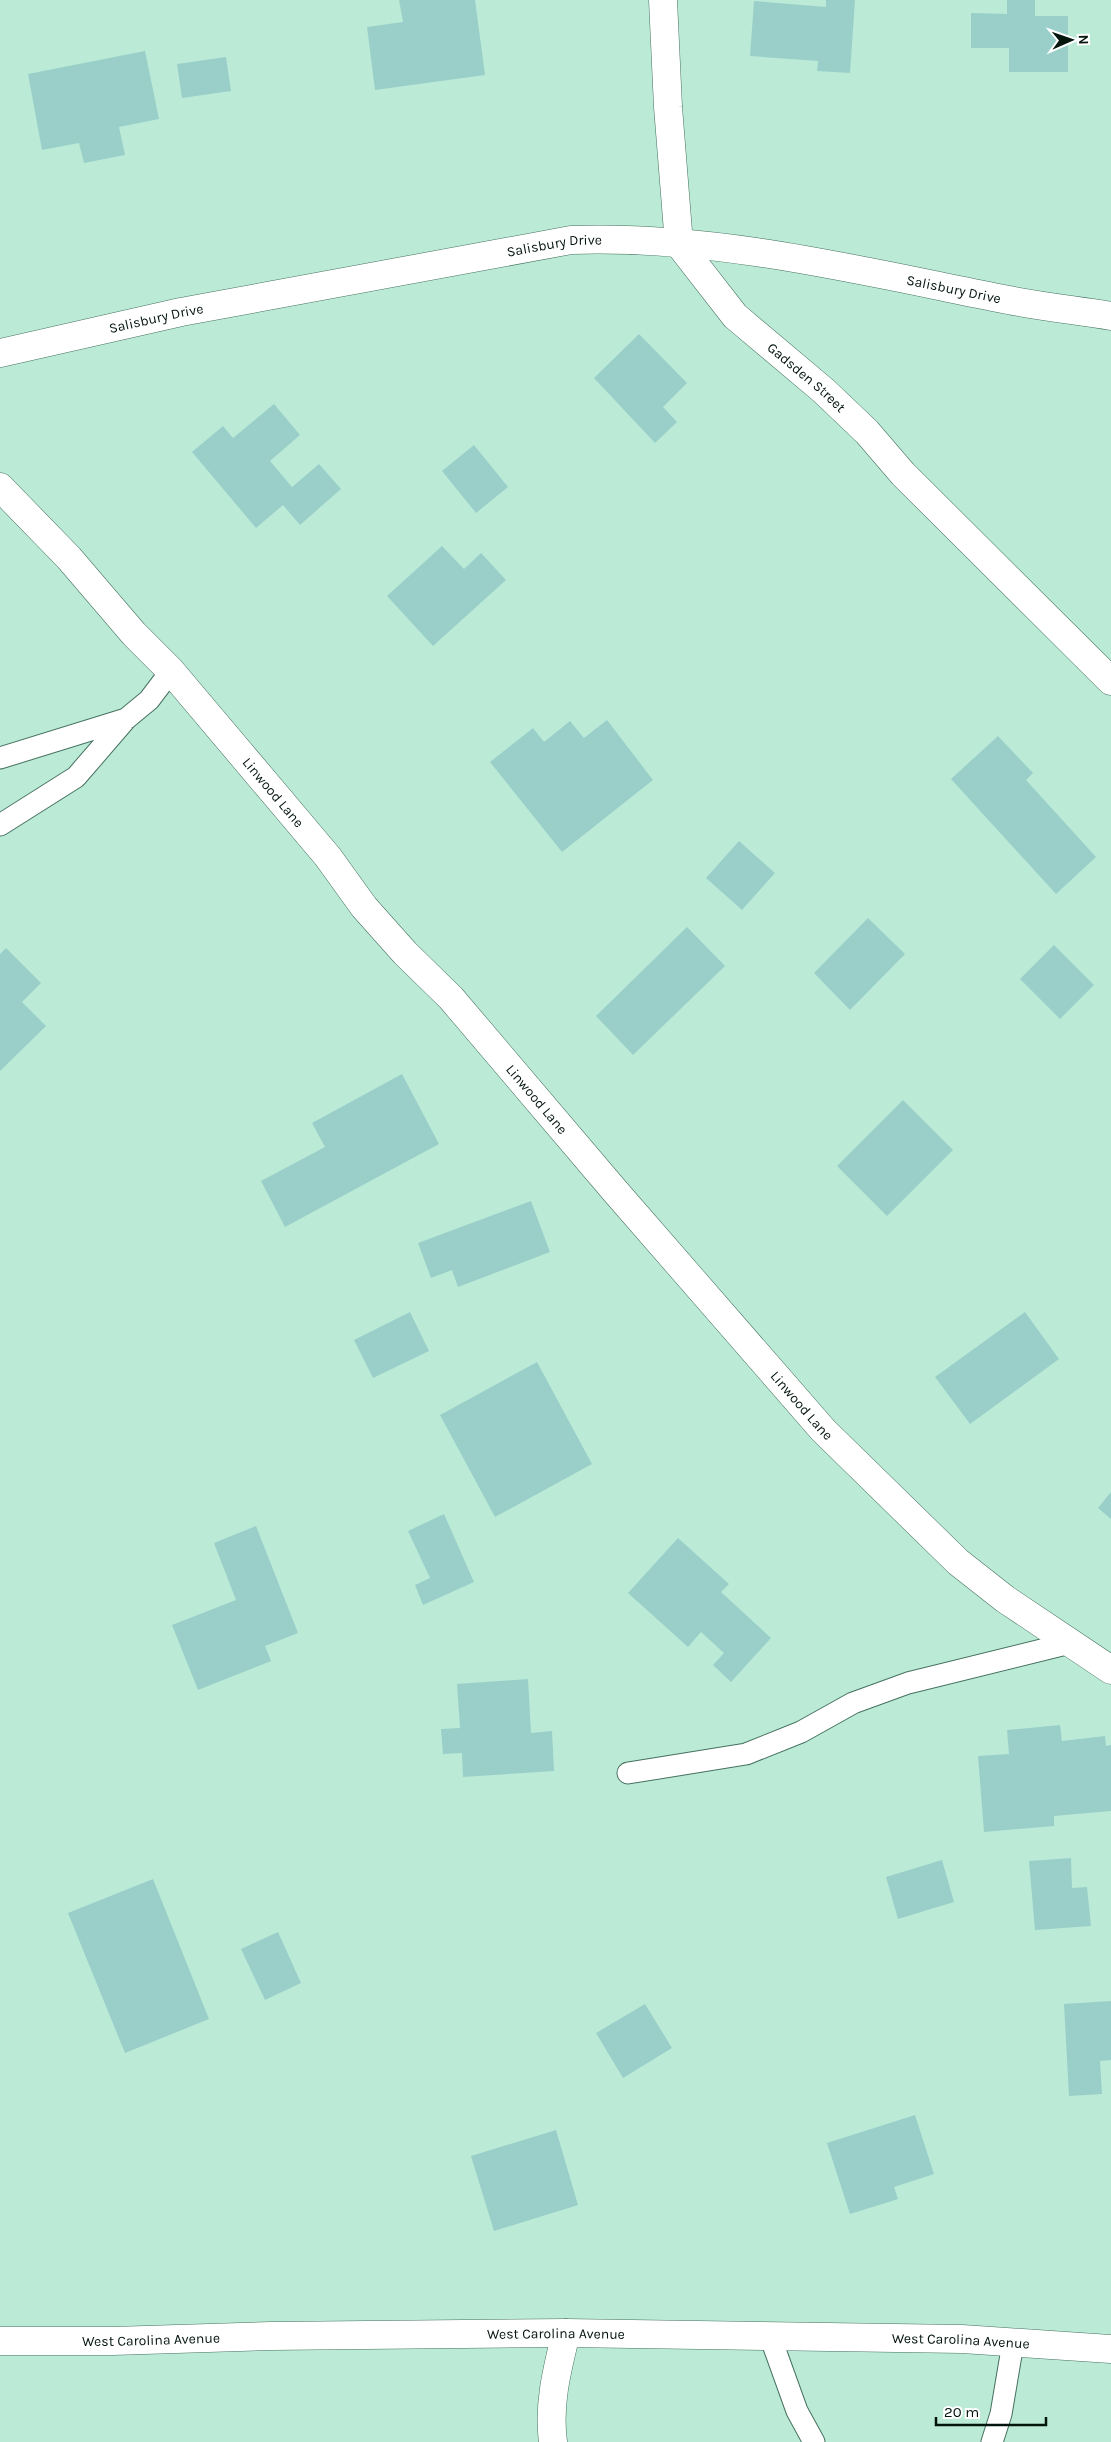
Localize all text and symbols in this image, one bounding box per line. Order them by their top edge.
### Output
north arrow [1046,15,1096,65]
text: N [1075,34,1092,45]
street label: Salisbury Drive [505,231,602,260]
street label: Salisbury Drive [905,271,1002,307]
street label: Salisbury Drive [107,300,205,337]
street label: Gadsden Street [764,339,849,416]
street label: Linwood Lane [239,754,308,831]
street label: Linwood Lane [503,1061,571,1137]
street label: Linwood Lane [767,1367,837,1444]
street label: West Carolina Avenue [487,2324,625,2342]
street label: West Carolina Avenue [82,2329,220,2350]
street label: West Carolina Avenue [892,2329,1030,2352]
scale bar [936,2394,1046,2426]
text: 20 m [944,2403,979,2421]

